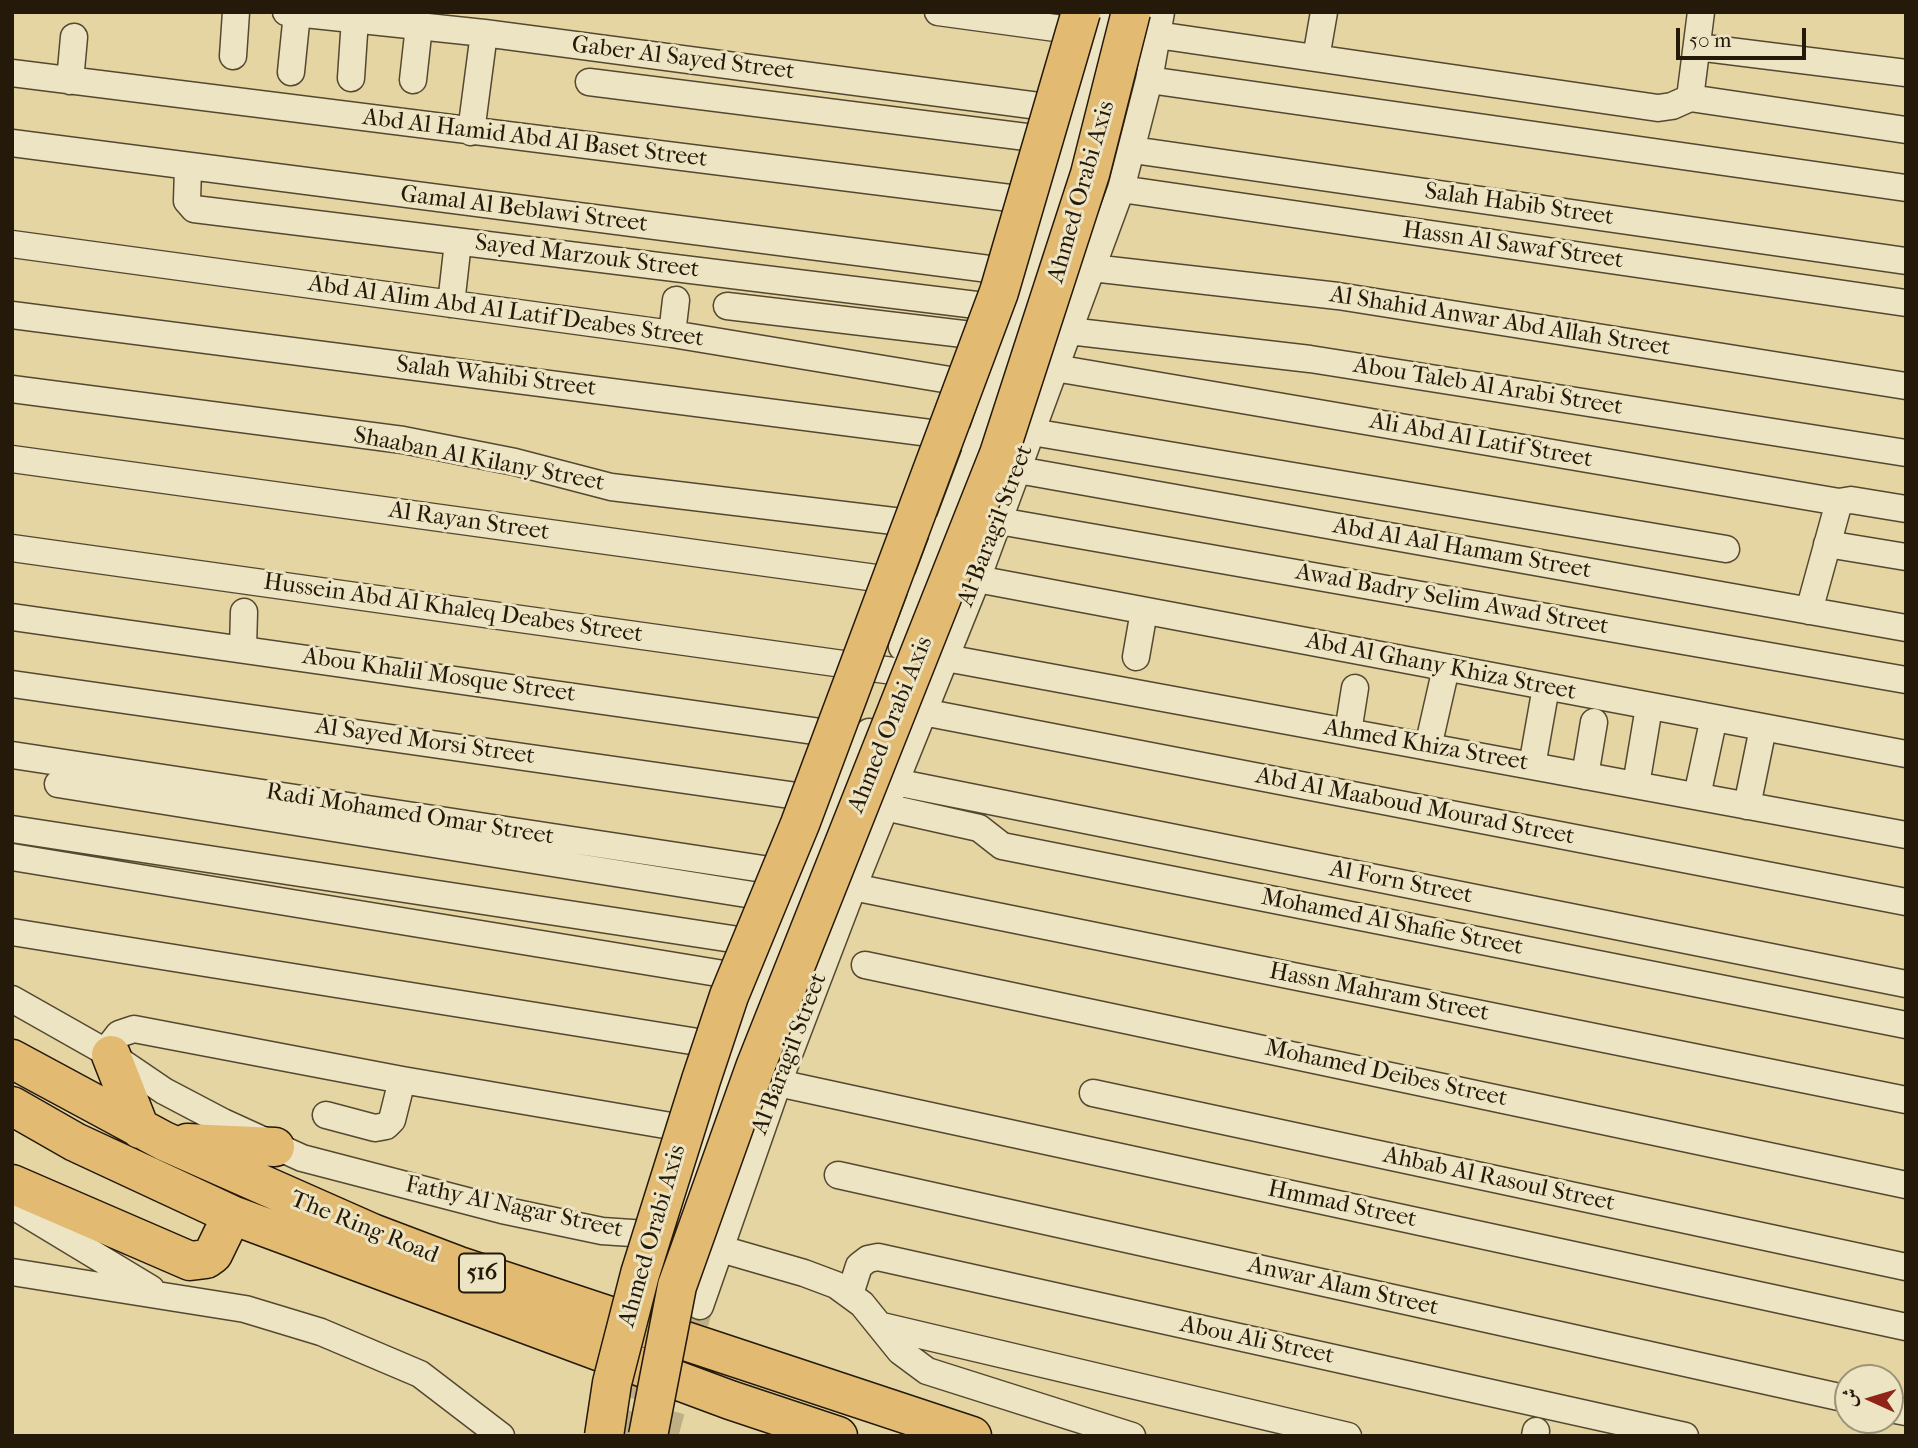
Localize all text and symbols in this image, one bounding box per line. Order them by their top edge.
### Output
scale bar [1680,14,1810,58]
text: 50 m [1689,28,1732,52]
street label: Gaber Al Sayed Street [570,31,796,87]
street label: Ahmed Orabi Axis [1042,98,1122,286]
street label: Abd Al Hamid Abd Al Baset Street [361,104,709,174]
street label: Salah Habib Street [1423,177,1615,233]
street label: Gamal Al Beblawi Street [399,181,649,239]
street label: Hassn Al Sawaf Street [1401,216,1625,276]
street label: Sayed Marzouk Street [473,229,701,285]
street label: Abd Al Alim Abd Al Latif Deabes Street [306,270,706,354]
street label: Al Shahid Anwar Abd Allah Street [1328,281,1672,363]
street label: Salah Wahibi Street [394,350,598,404]
street label: Abou Taleb Al Arabi Street [1351,351,1625,423]
street label: Ali Abd Al Latif Street [1367,407,1595,475]
street label: Shaaban Al Kilany Street [351,422,607,498]
street label: Al Baragil Street [952,441,1040,611]
street label: Al Rayan Street [387,496,551,548]
street label: Abd Al Aal Hamam Street [1331,512,1593,586]
street label: Awad Badry Selim Awad Street [1293,558,1611,642]
street label: Hussein Abd Al Khaleq Deabes Street [261,568,645,650]
street label: Abd Al Ghany Khiza Street [1303,627,1579,707]
street label: Ahmed Orabi Axis [842,632,940,818]
street label: Abou Khalil Mosque Street [301,643,577,709]
street label: Al Sayed Morsi Street [314,712,536,772]
street label: Ahmed Khiza Street [1321,714,1531,778]
street label: Abd Al Maaboud Mourad Street [1253,762,1577,852]
street label: Radi Mohamed Omar Street [264,778,556,852]
street label: Al Forn Street [1327,855,1475,911]
street label: Mohamed Al Shafie Street [1259,883,1525,963]
street label: Hassn Mahram Street [1267,958,1491,1028]
street label: Al Baragil Street [746,969,834,1139]
street label: Mohamed Deibes Street [1262,1034,1510,1114]
street label: Ahbab Al Rasoul Street [1381,1141,1617,1219]
street label: Ahmed Orabi Axis [613,1142,693,1330]
street label: Fathy Al Nagar Street [403,1171,625,1245]
street label: Hmmad Street [1265,1175,1419,1235]
street label: The Ring Road [286,1185,442,1271]
street label: Anwar Alam Street [1245,1251,1441,1323]
road number: 516 [459,1254,505,1292]
street label: Abou Ali Street [1177,1311,1337,1371]
north arrow [1834,1364,1904,1434]
text: ش [1838,1388,1862,1408]

